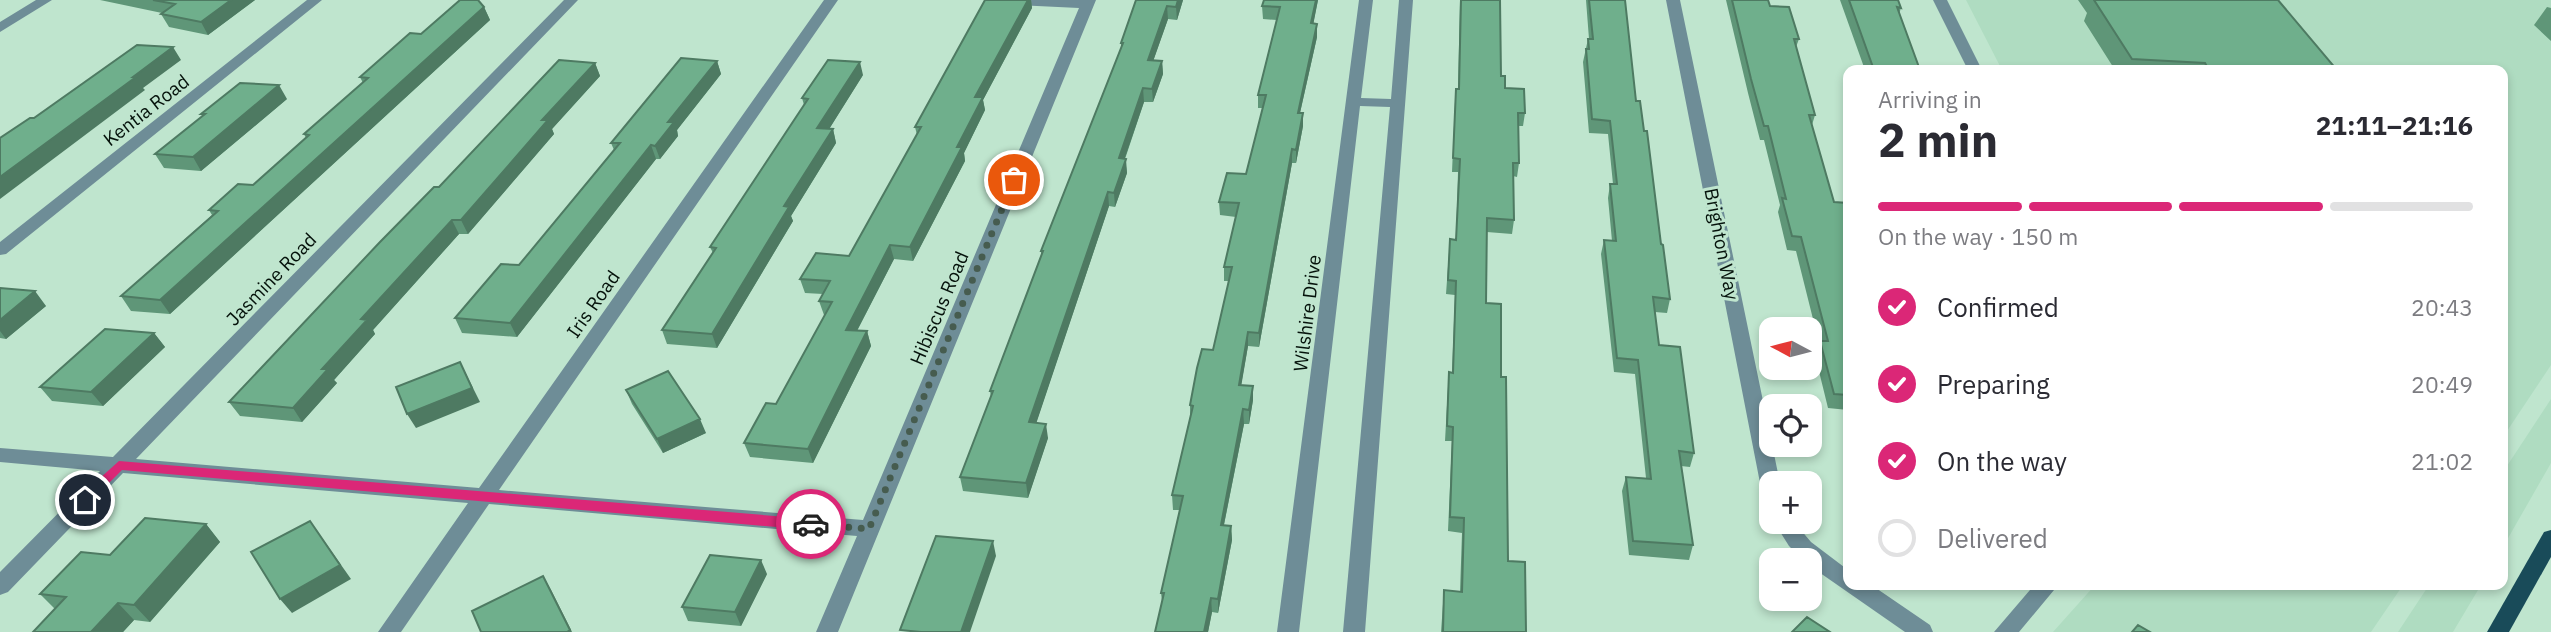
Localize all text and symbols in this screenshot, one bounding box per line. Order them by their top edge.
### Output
street label: Kentia Road [98,69,194,151]
text: Arriving in [1878,84,1982,114]
text: 21:11–21:16 [2316,108,2473,142]
text: 2 min [1878,110,1998,170]
pin [984,150,1044,210]
icon: bag [995,161,1033,199]
street label: Brighton Way [1699,186,1745,303]
text: On the way · 150 m [1878,221,2078,251]
street label: Jasmine Road [221,228,321,330]
street label: Hibiscus Road [904,248,974,368]
street label: Wilshire Drive [1288,253,1326,373]
street label: Iris Road [561,266,625,342]
icon: check [1878,288,1916,326]
text: Confirmed [1937,290,2059,324]
text: 20:43 [2411,292,2473,322]
north arrow [1759,317,1822,380]
map controls [1759,317,1822,611]
icon: check [1878,365,1916,403]
text: Preparing [1937,367,2050,401]
text: 20:49 [2411,369,2473,399]
button: locate [1759,394,1822,457]
icon: check [1878,442,1916,480]
text: On the way [1937,444,2067,478]
text: 21:02 [2411,446,2473,476]
pin [55,470,115,530]
button: + [1759,471,1822,534]
icon: home [66,481,104,519]
courier [776,489,846,559]
icon: car [792,505,830,543]
text: Delivered [1937,521,2048,555]
button: − [1759,548,1822,611]

